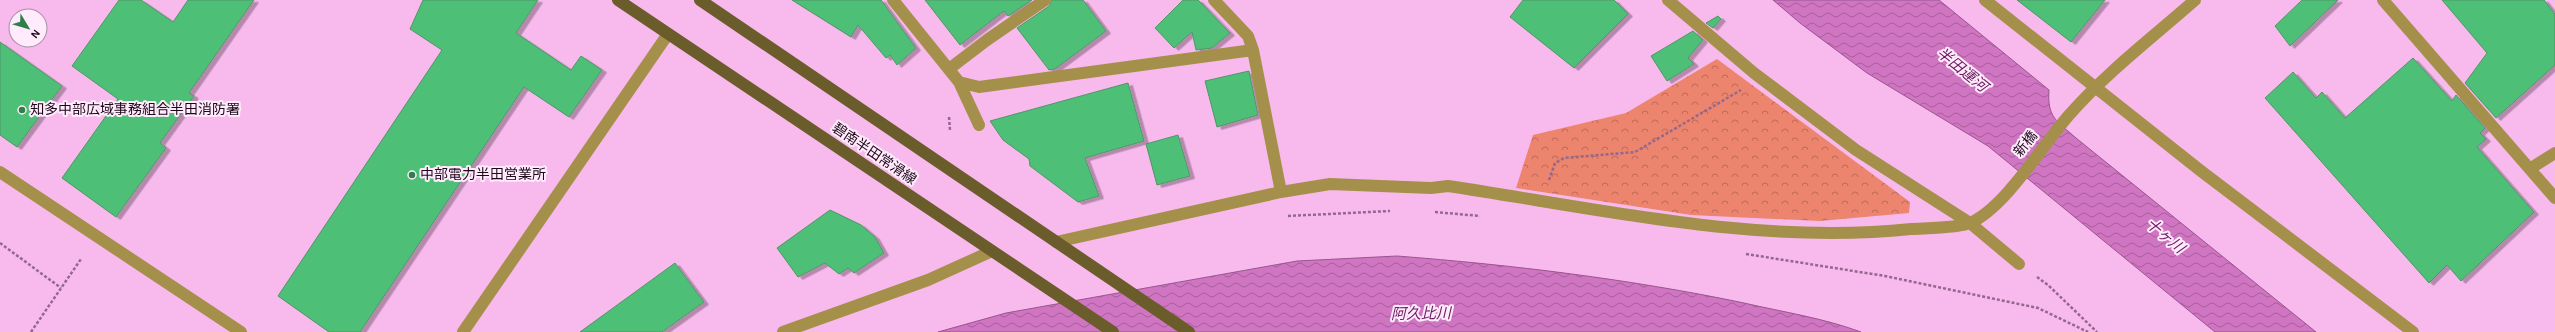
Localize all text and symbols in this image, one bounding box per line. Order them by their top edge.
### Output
north arrow [8,8,48,48]
text: N [29,27,42,40]
water label: 半田運河 [1934,45,1993,97]
place label: 知多中部広域事務組合半田消防署 [30,102,240,117]
marker: 知多中部広域事務組合半田消防署 [17,105,27,115]
street label: 碧南半田常滑線 [829,120,919,187]
street label: 新橋 [2011,128,2040,159]
place label: 中部電力半田営業所 [420,167,546,182]
marker: 中部電力半田営業所 [407,170,417,180]
water label: 十ヶ川 [2143,215,2189,257]
water label: 阿久比川 [1391,305,1453,322]

